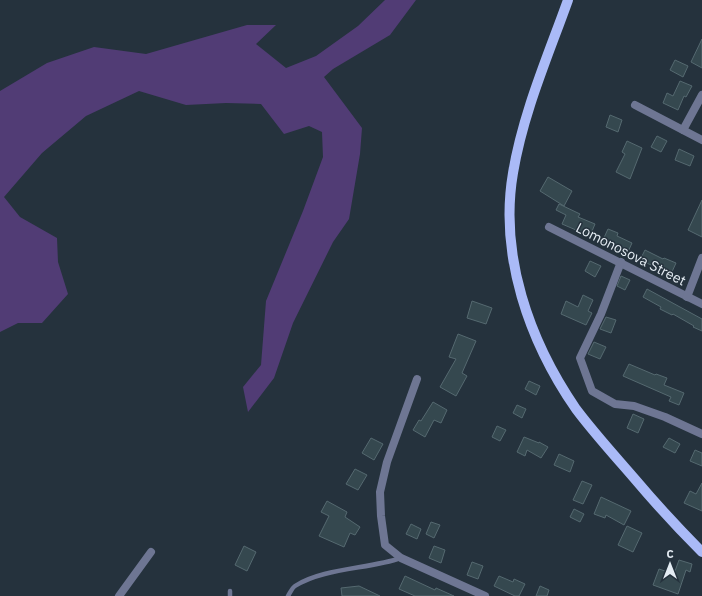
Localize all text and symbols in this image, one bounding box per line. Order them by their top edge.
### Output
street label: Lomonosova Street [573,219,689,290]
north arrow [650,544,690,584]
text: С [666,547,674,561]

